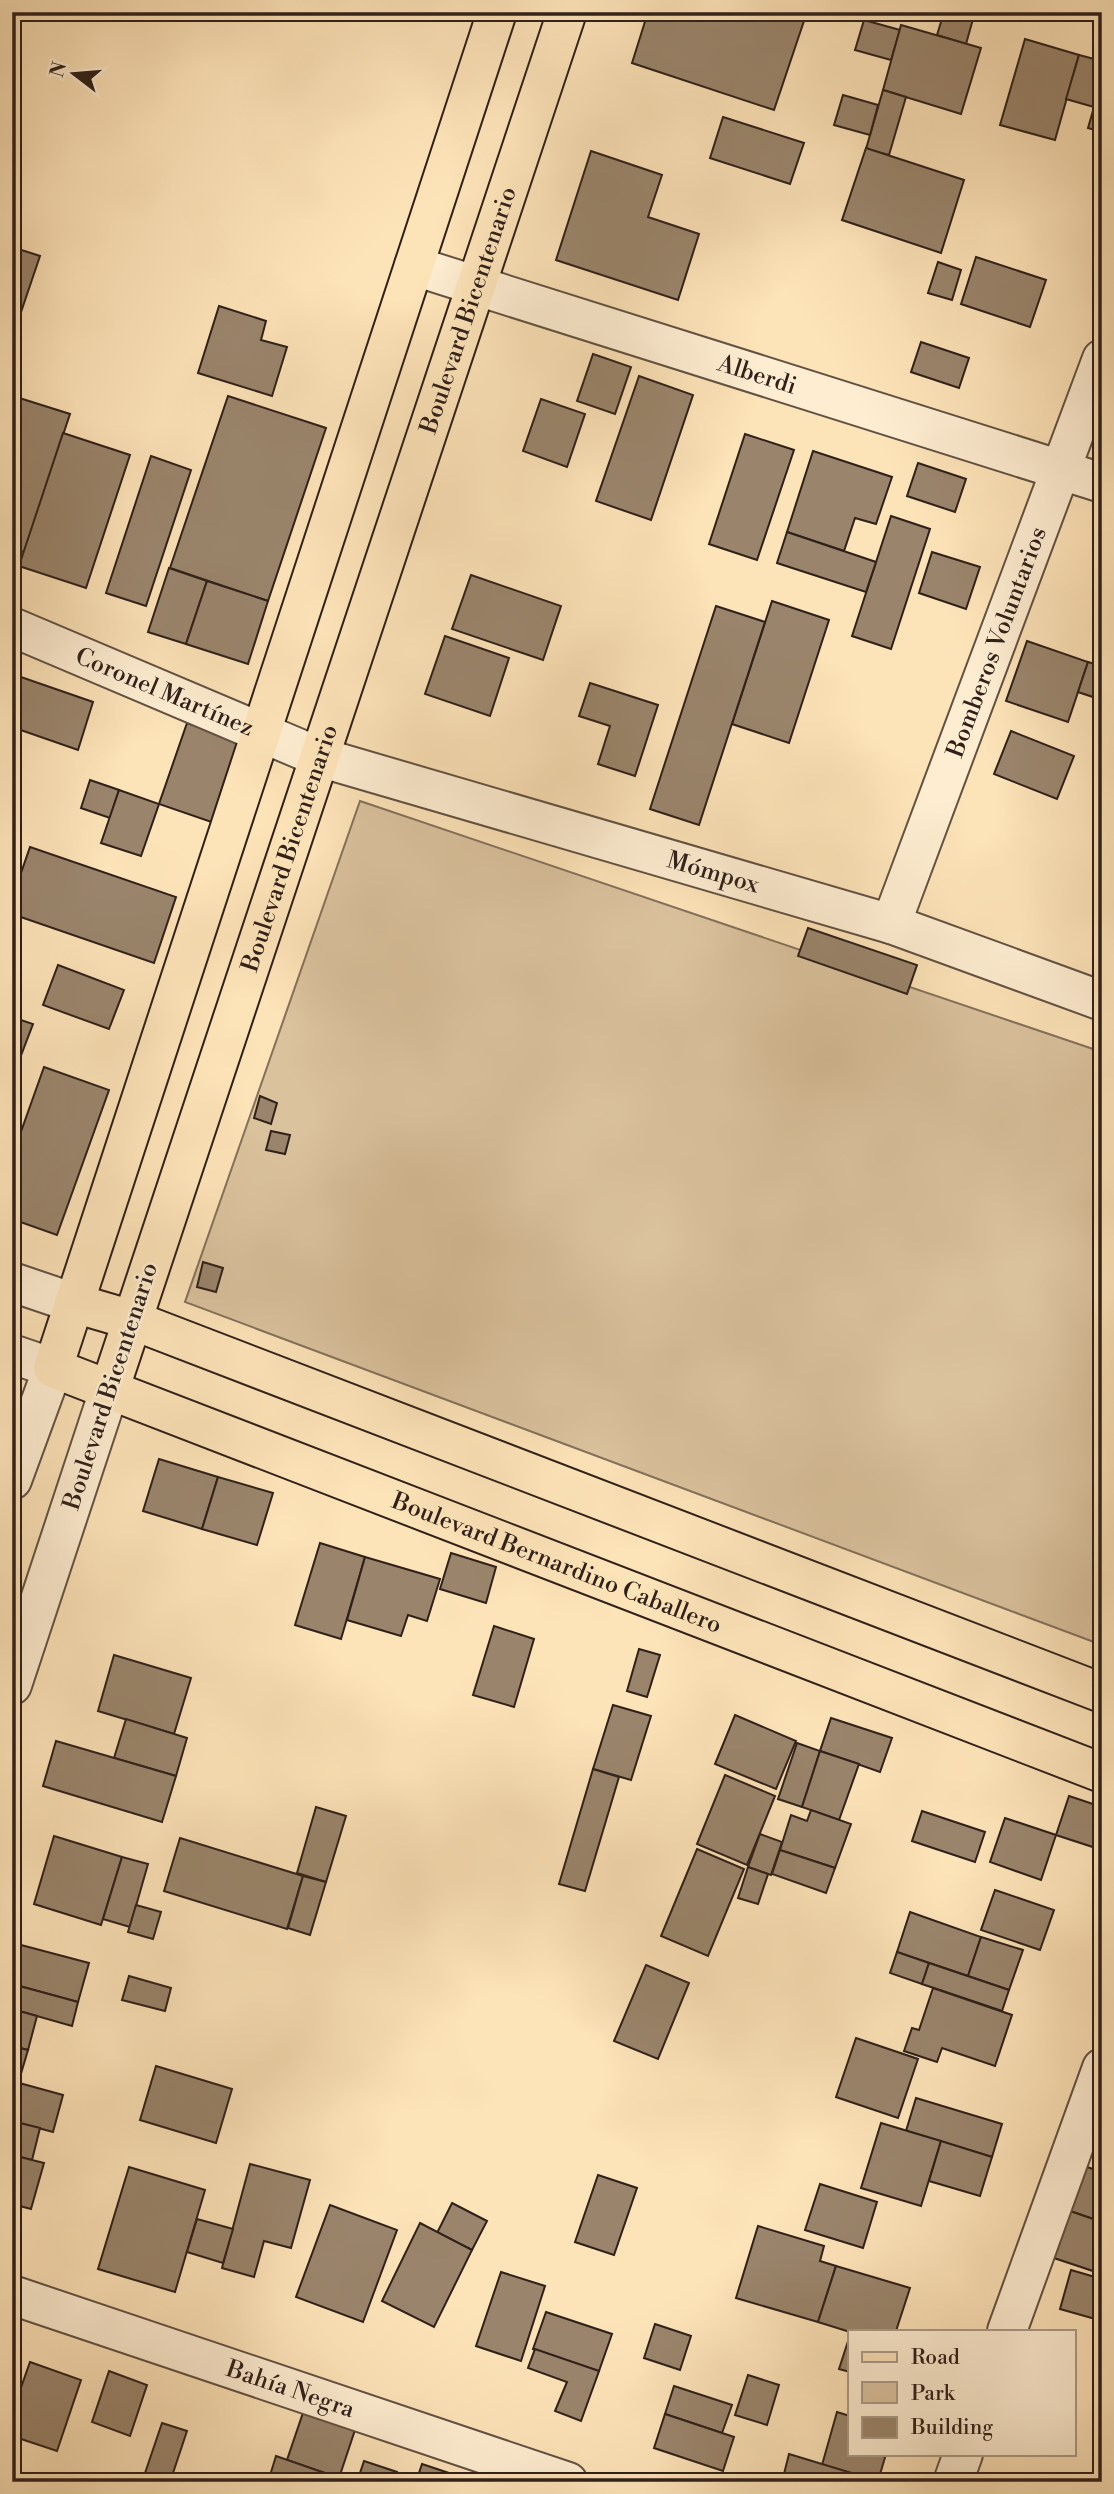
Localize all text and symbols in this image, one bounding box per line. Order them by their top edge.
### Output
north arrow [38,38,108,108]
text: N [45,59,72,80]
street label: Boulevard Bicentenario [414,183,524,439]
street label: Alberdi [713,348,800,402]
street label: Bomberos Voluntarios [940,523,1054,763]
street label: Coronel Martínez [71,642,258,744]
street label: Boulevard Bicentenario [235,721,345,977]
street label: Mómpox [663,845,763,901]
street label: Boulevard Bicentenario [56,1259,165,1515]
street label: Boulevard Bernardino Caballero [386,1486,726,1641]
legend [848,2330,1076,2456]
text: Road [911,2345,960,2371]
street label: Bahía Negra [221,2354,359,2425]
text: Park [911,2381,956,2407]
text: Building [910,2415,993,2441]

